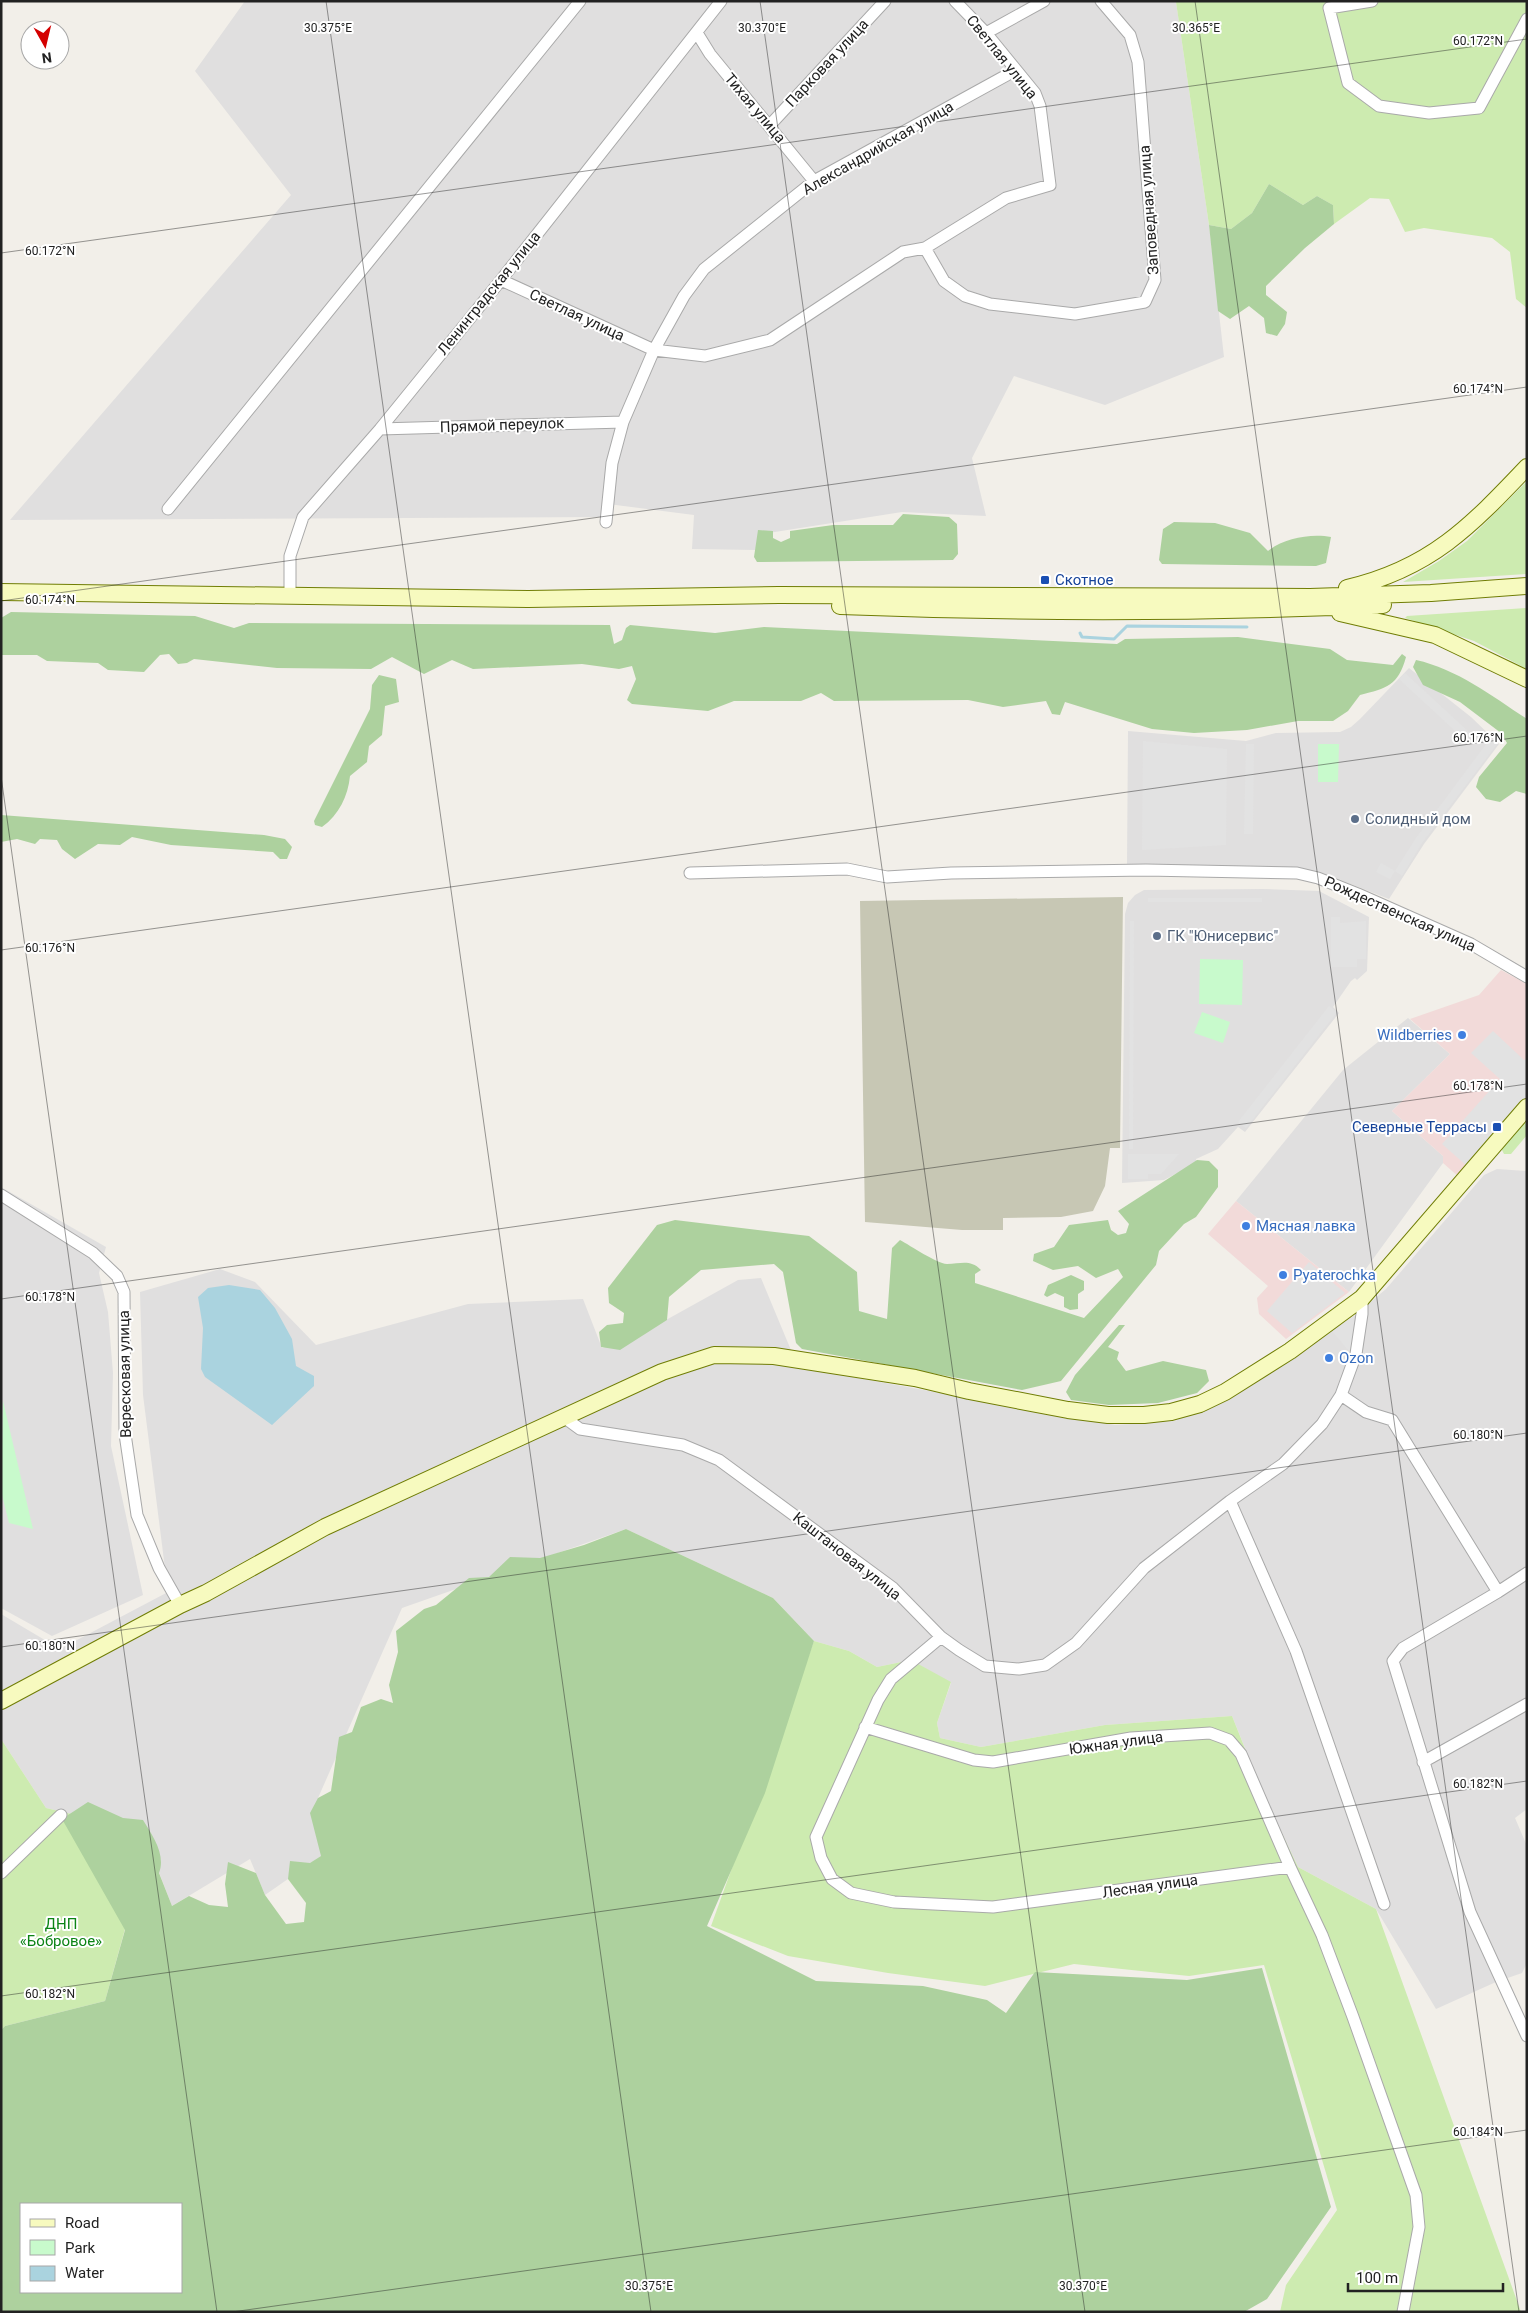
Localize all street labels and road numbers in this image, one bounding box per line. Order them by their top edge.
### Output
street label: Светлая улица [963,11,1041,103]
street label: Парковая улица [782,15,872,111]
street label: Тихая улица [721,69,789,147]
street label: Александрийская улица [799,97,957,199]
street label: Заповедная улица [1135,145,1163,275]
street label: Ленинградская улица [434,228,544,358]
street label: Светлая улица [527,285,627,345]
street label: Прямой переулок [439,414,565,436]
street label: Рождественская улица [1322,872,1478,956]
street label: Вересковая улица [115,1310,135,1438]
street label: Каштановая улица [789,1508,905,1604]
street label: Южная улица [1068,1727,1164,1759]
street label: Лесная улица [1101,1870,1199,1902]

